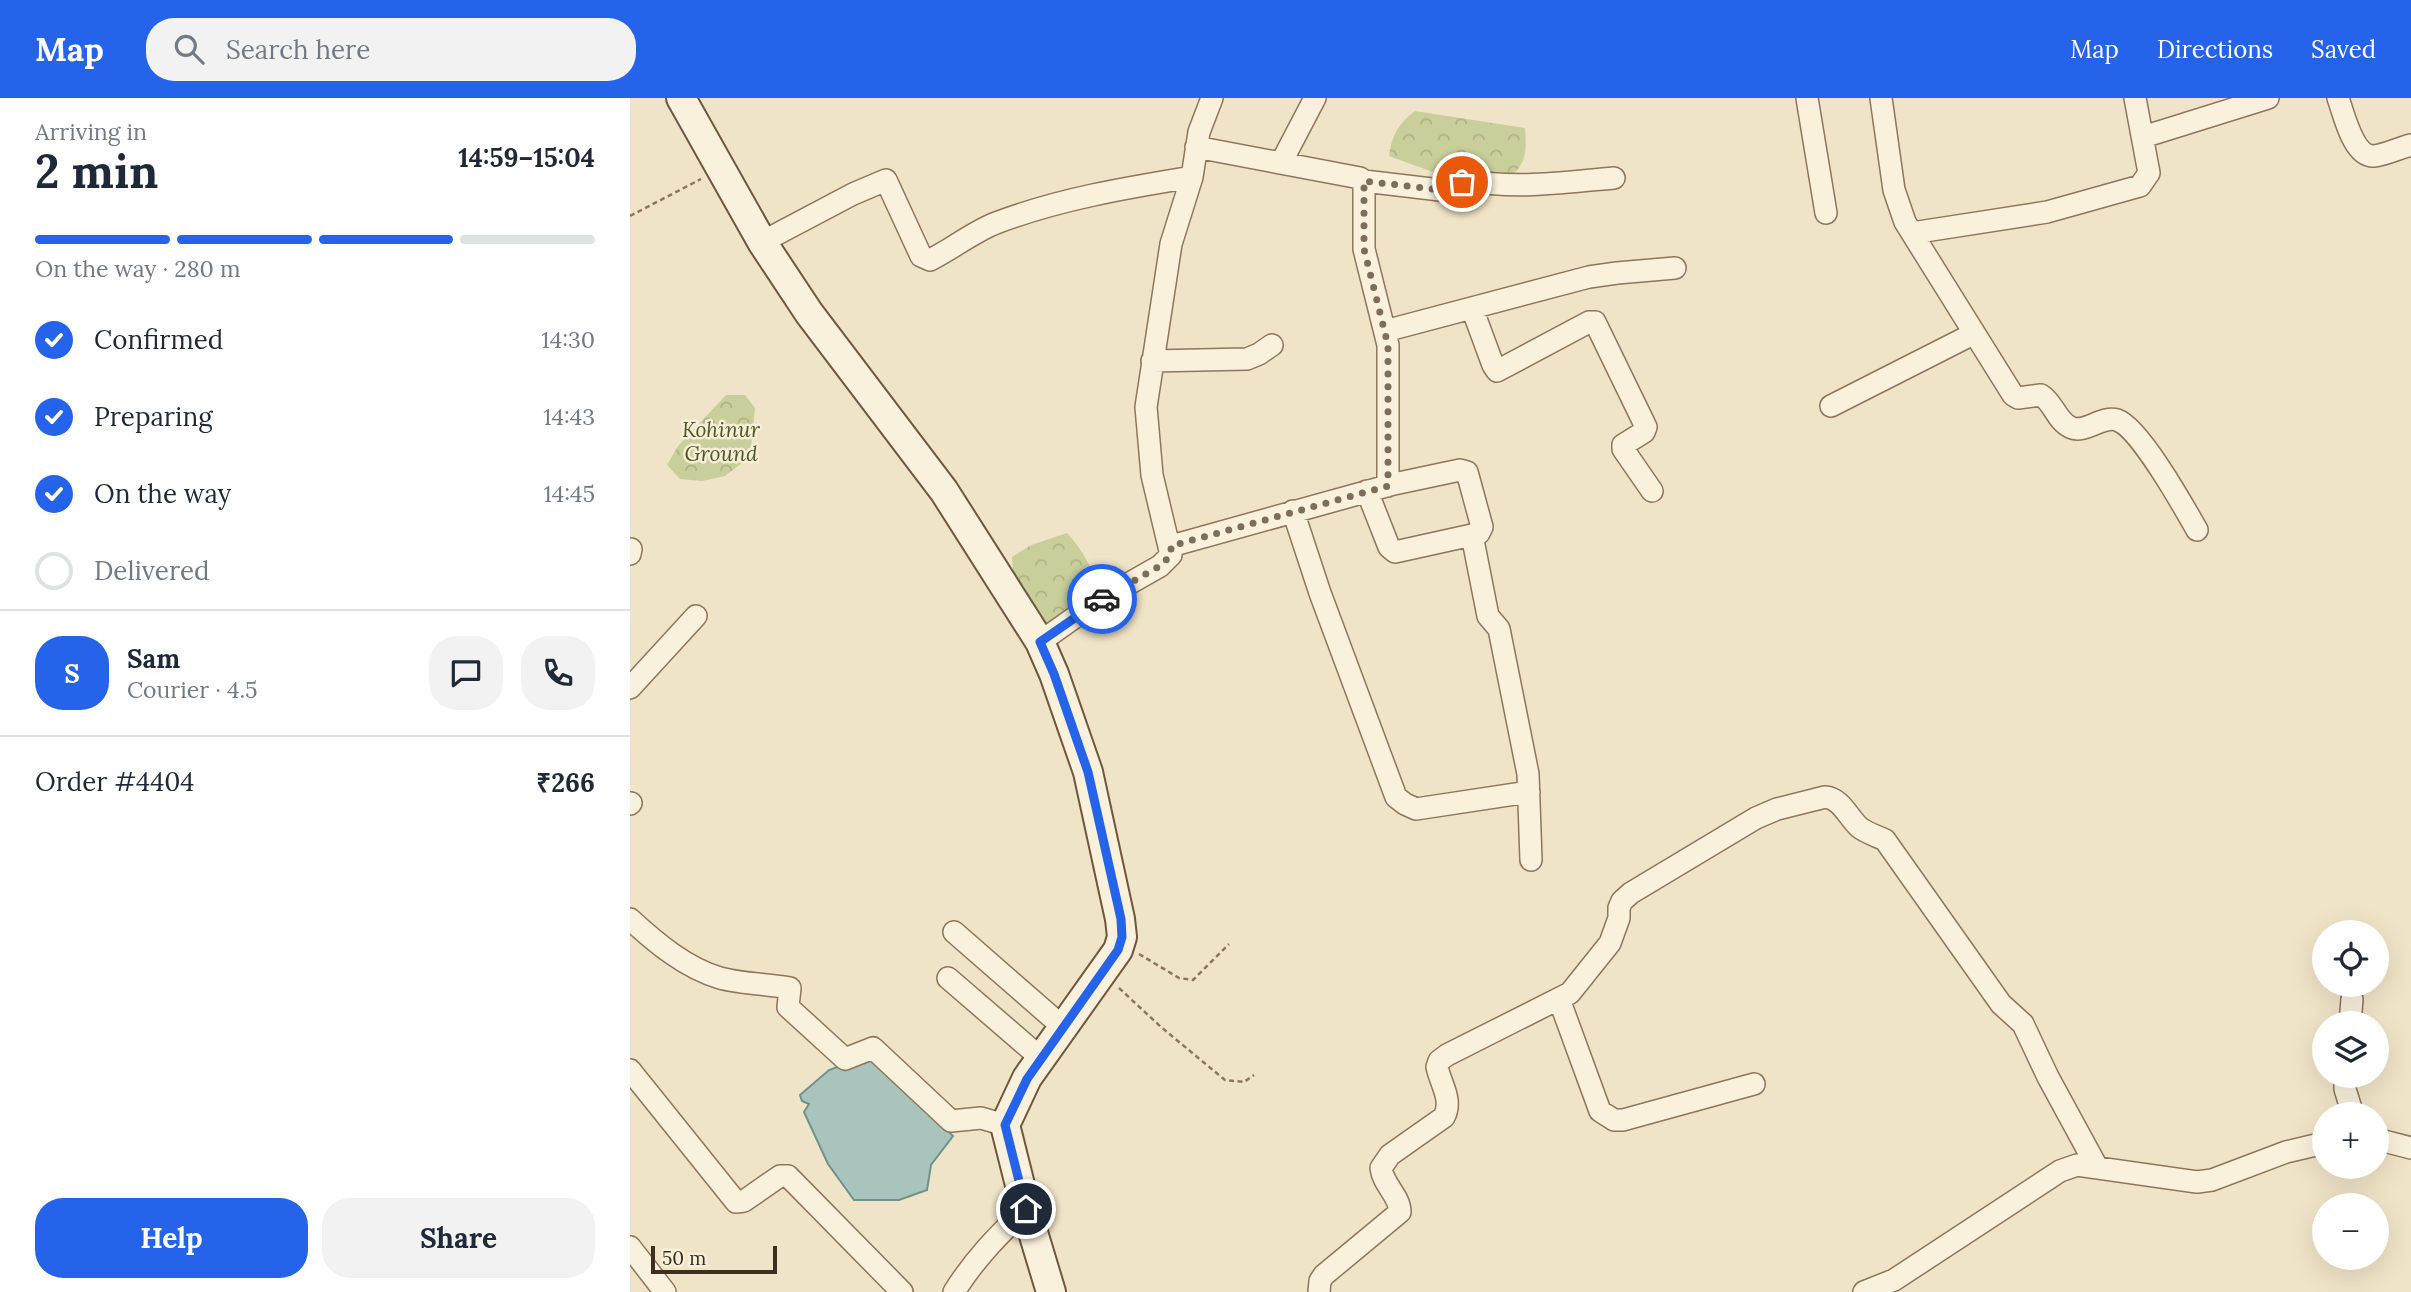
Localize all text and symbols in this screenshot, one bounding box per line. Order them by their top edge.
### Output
search box [146,18,636,81]
text: Map [35,28,104,70]
icon: search [170,30,208,68]
text: Search here [226,33,370,66]
text: Map [2070,34,2119,65]
text: Directions [2157,34,2273,65]
text: Saved [2311,34,2376,65]
text: Arriving in [35,117,147,146]
text: 14:59–15:04 [458,141,595,174]
text: 2 min [35,142,158,201]
pin [1432,152,1492,212]
icon: bag [1443,163,1481,201]
text: On the way · 280 m [35,254,240,283]
icon: check [35,321,73,359]
text: Confirmed [94,323,223,356]
text: 14:30 [541,325,595,354]
icon: check [35,398,73,436]
text: Preparing [94,400,213,433]
text: 14:43 [543,402,595,431]
park label: Kohinur Ground [682,416,761,467]
icon: check [35,475,73,513]
text: On the way [94,477,231,510]
text: 14:45 [543,479,595,508]
text: Delivered [94,554,210,587]
courier [1067,564,1137,634]
icon: car [1083,580,1121,618]
button: chat [429,636,503,710]
button: phone [521,636,595,710]
text: Sam [127,642,180,675]
text: S [64,657,80,690]
text: Courier · 4.5 [127,675,258,704]
text: Order #4404 [35,765,194,798]
text: ₹266 [536,766,595,799]
map controls [2312,920,2389,1270]
button: locate [2312,920,2389,997]
button: layers [2312,1011,2389,1088]
button: + [2312,1102,2389,1179]
pin [996,1179,1056,1239]
icon: home [1007,1190,1045,1228]
button: − [2312,1193,2389,1270]
button: Help [35,1198,308,1278]
button: Share [322,1198,595,1278]
scale bar [651,1243,777,1275]
text: 50 m [662,1246,706,1270]

